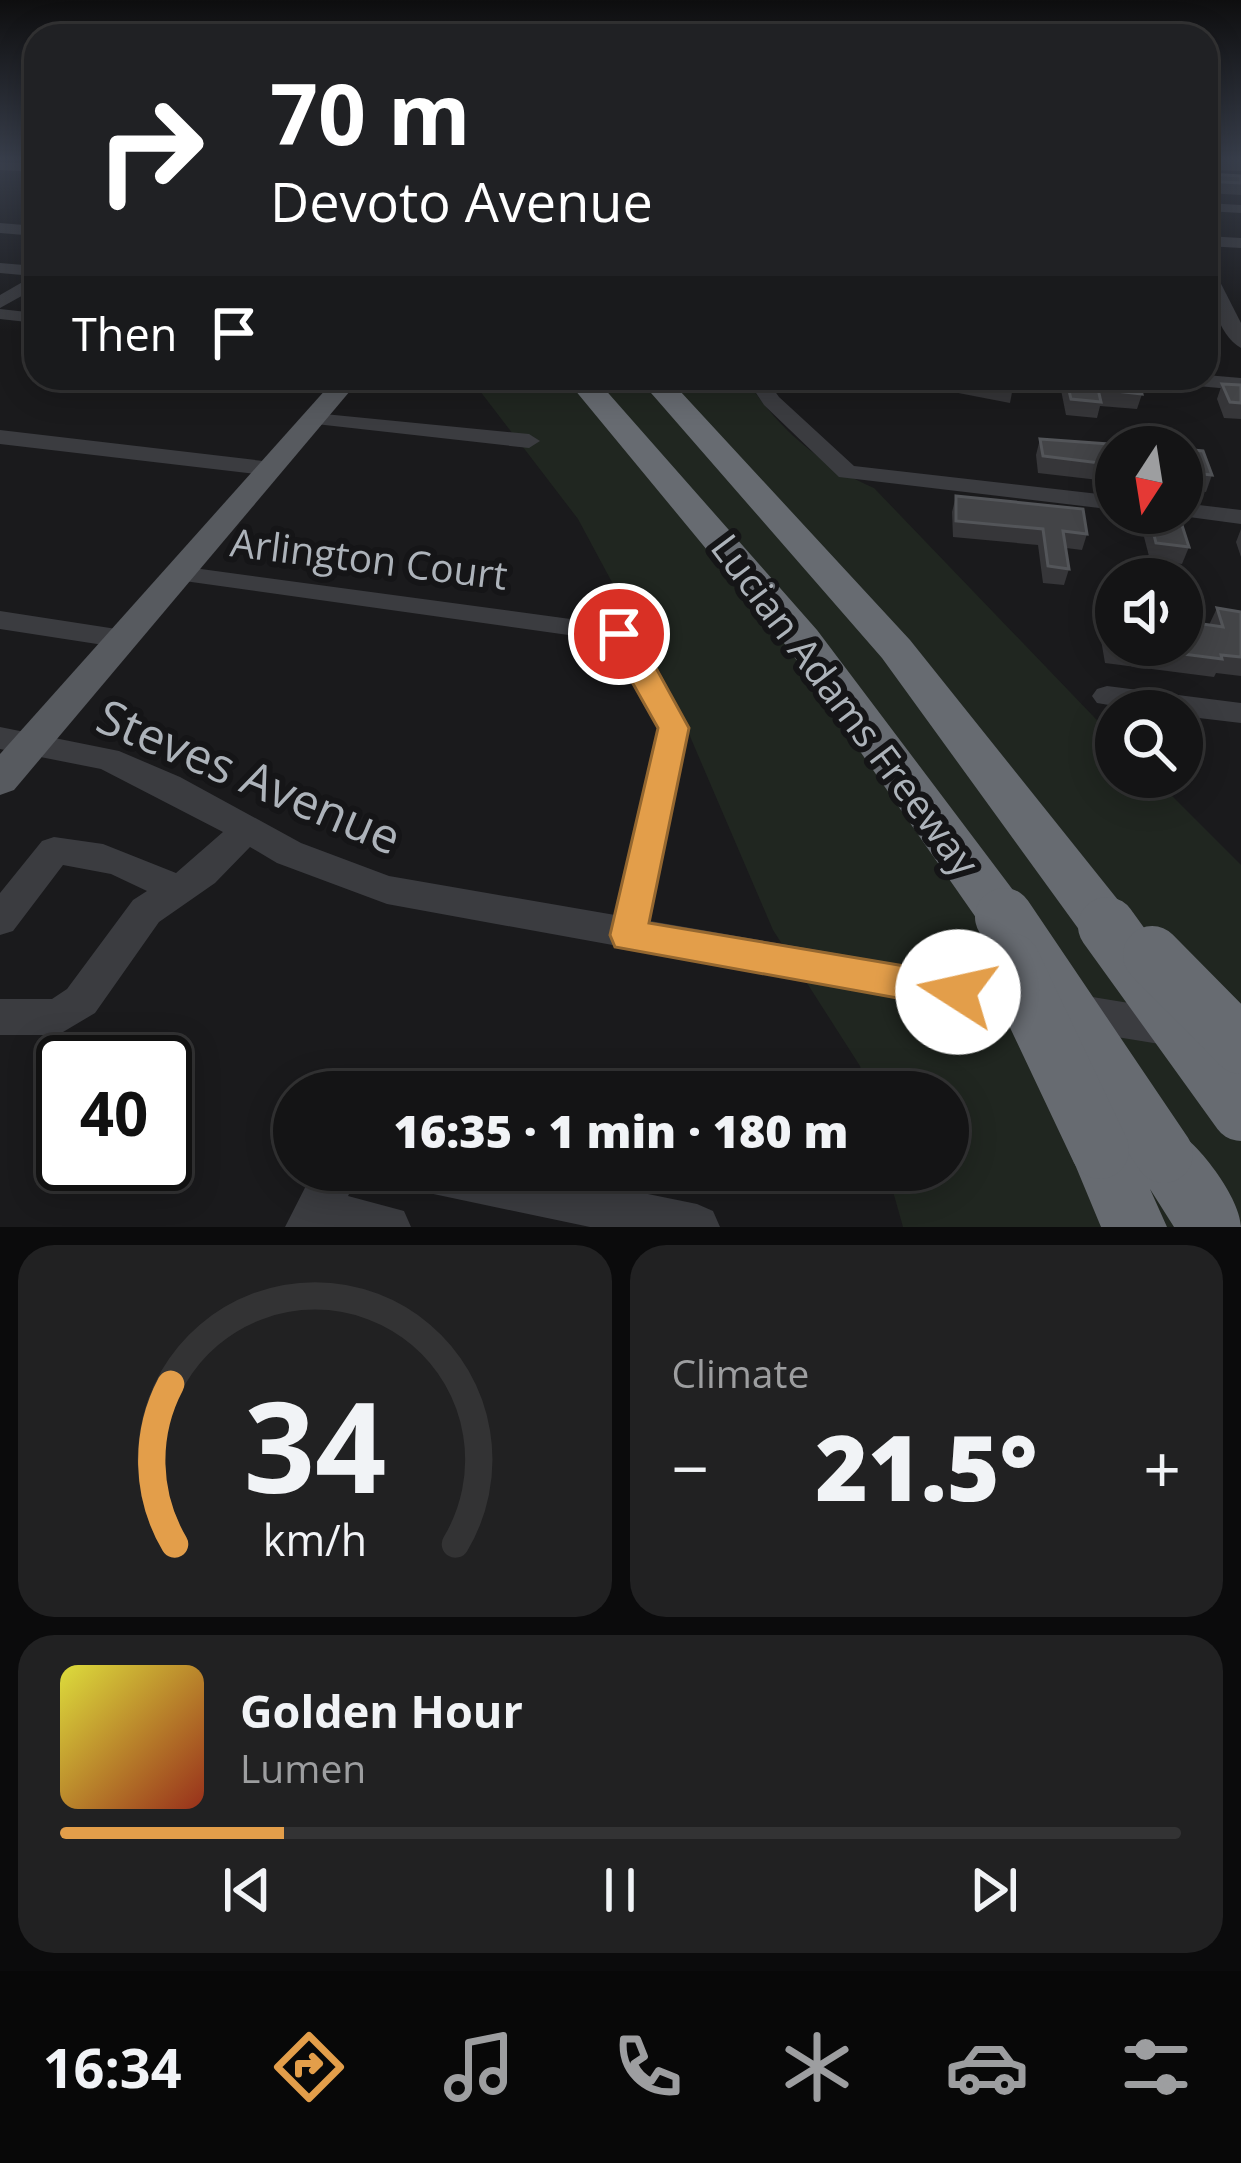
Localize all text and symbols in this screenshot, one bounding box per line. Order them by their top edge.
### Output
text: 70 m [270,55,470,170]
icon: right [72,72,228,228]
text: Devoto Avenue [270,164,653,238]
icon: arrive [201,300,267,366]
text: Then [72,303,177,364]
north arrow [1095,426,1203,534]
map controls [1095,426,1203,798]
street label: Arlington Court [228,514,511,601]
street label: Lucian Adams Freeway [700,522,992,886]
button: sound [1095,558,1203,666]
pin [568,583,670,685]
icon: arrive [586,601,652,667]
street label: Steves Avenue [88,682,411,869]
button: search [1095,690,1203,798]
position arrow [895,929,1021,1055]
speed limit sign: 40 [36,1035,192,1191]
text: 16:35 · 1 min · 180 m [394,1100,848,1161]
text: Climate [672,1346,809,1399]
text: 34 [243,1360,386,1530]
text: 21.5° [815,1405,1037,1527]
text: − [672,1422,709,1512]
text: + [1143,1422,1181,1512]
text: km/h [263,1510,367,1569]
text: Golden Hour [240,1680,523,1741]
text: Lumen [240,1741,366,1794]
icon: previous [214,1857,280,1923]
icon: pause [587,1857,653,1923]
icon: next [961,1857,1027,1923]
icon: directions [267,2025,351,2109]
icon: music [437,2025,521,2109]
icon: phone [606,2025,690,2109]
icon: climate [775,2025,859,2109]
icon: car [945,2025,1029,2109]
icon: filters [1114,2025,1198,2109]
text: 16:34 [43,2030,182,2104]

